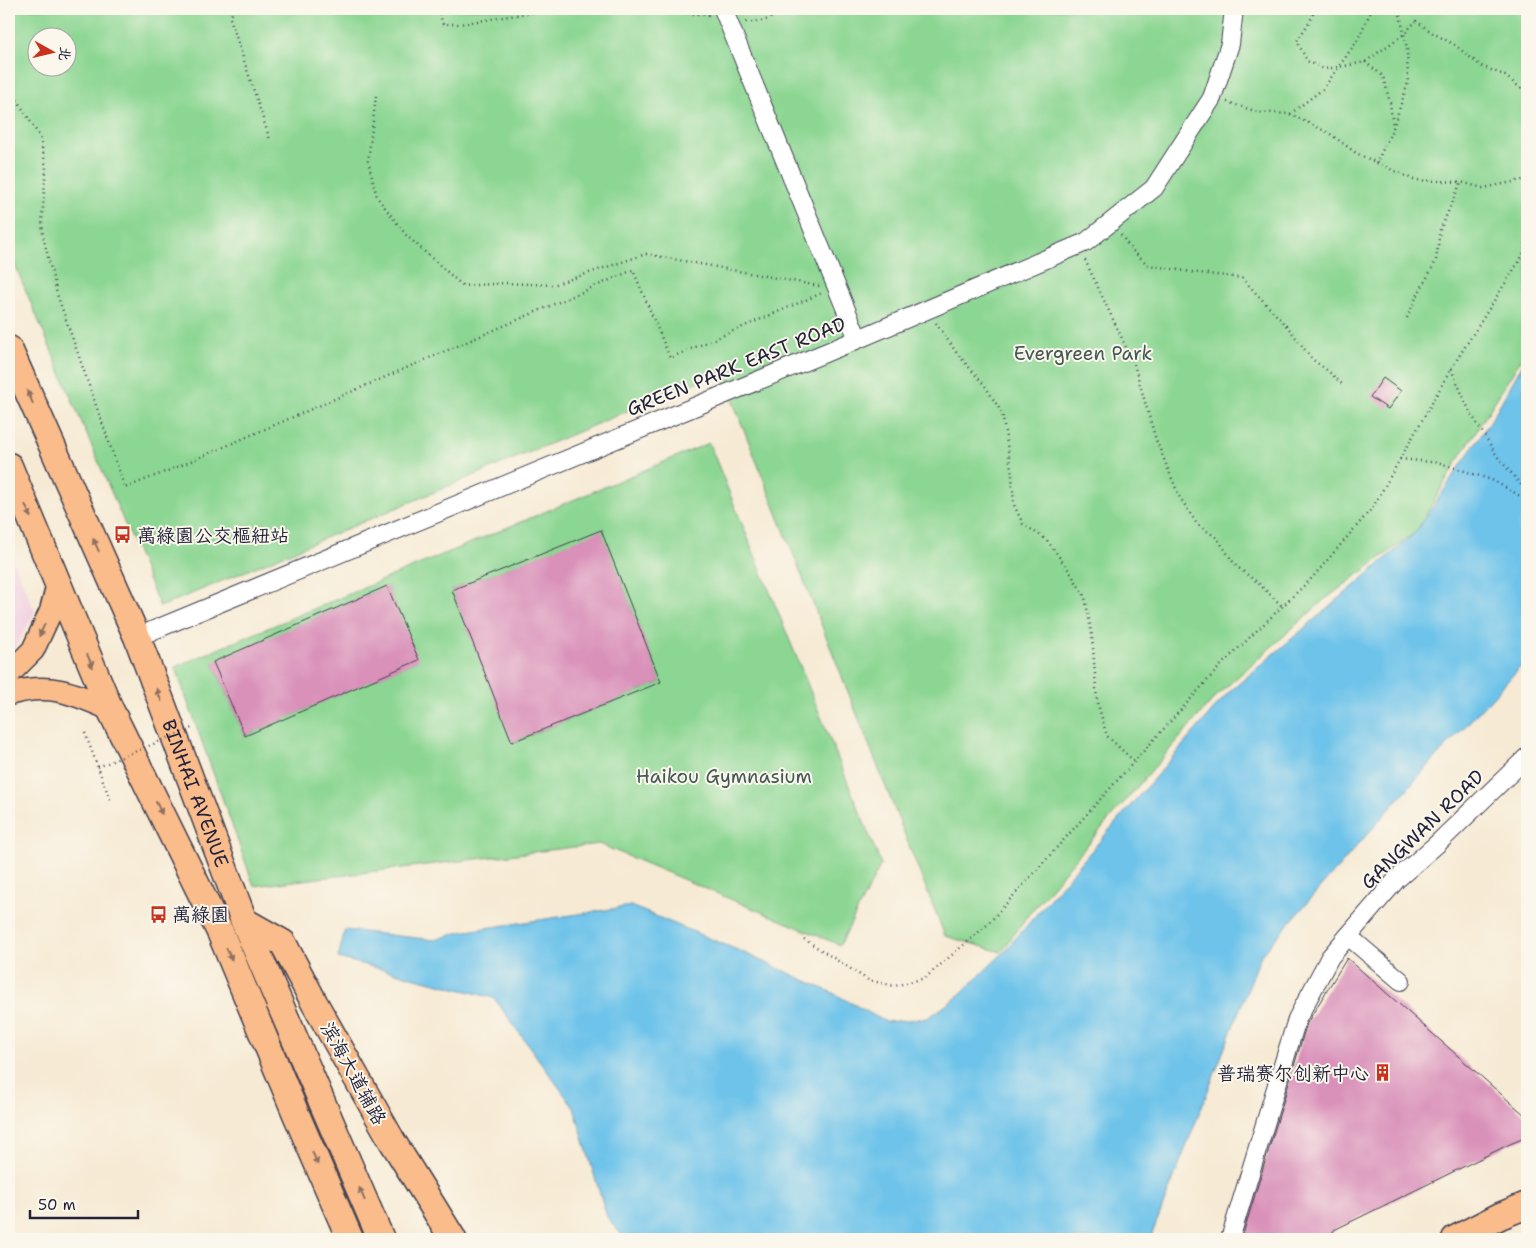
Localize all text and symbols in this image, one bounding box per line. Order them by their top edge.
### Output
north arrow [28,28,78,78]
text: 北 [55,46,75,62]
street label: GREEN PARK EAST ROAD [623,311,849,422]
park label: Evergreen Park [1014,341,1152,366]
one-way arrow [25,390,33,404]
one-way arrow [24,504,32,518]
place label: 萬綠園公交樞紐站 [137,523,289,548]
bus stop icon: 萬綠園公交樞紐站 [113,525,133,545]
one-way arrow [91,538,99,552]
one-way arrow [38,623,46,637]
one-way arrow [86,654,94,669]
one-way arrow [154,688,162,702]
street label: BINHAI AVENUE [156,716,235,871]
park label: Haikou Gymnasium [636,764,812,789]
street label: GANGWAN ROAD [1355,764,1489,895]
one-way arrow [155,801,163,815]
place label: 萬綠園 [172,902,229,927]
bus stop icon: 萬綠園 [148,904,168,924]
one-way arrow [226,947,234,961]
street label: 滨海大道辅路 [315,1017,392,1129]
place label: 普瑞赛尔创新中心 [1217,1061,1369,1086]
building icon: 普瑞赛尔创新中心 [1373,1063,1393,1083]
one-way arrow [312,1151,320,1166]
one-way arrow [358,1186,366,1201]
scale bar [30,1188,138,1220]
text: 50 m [38,1195,76,1215]

